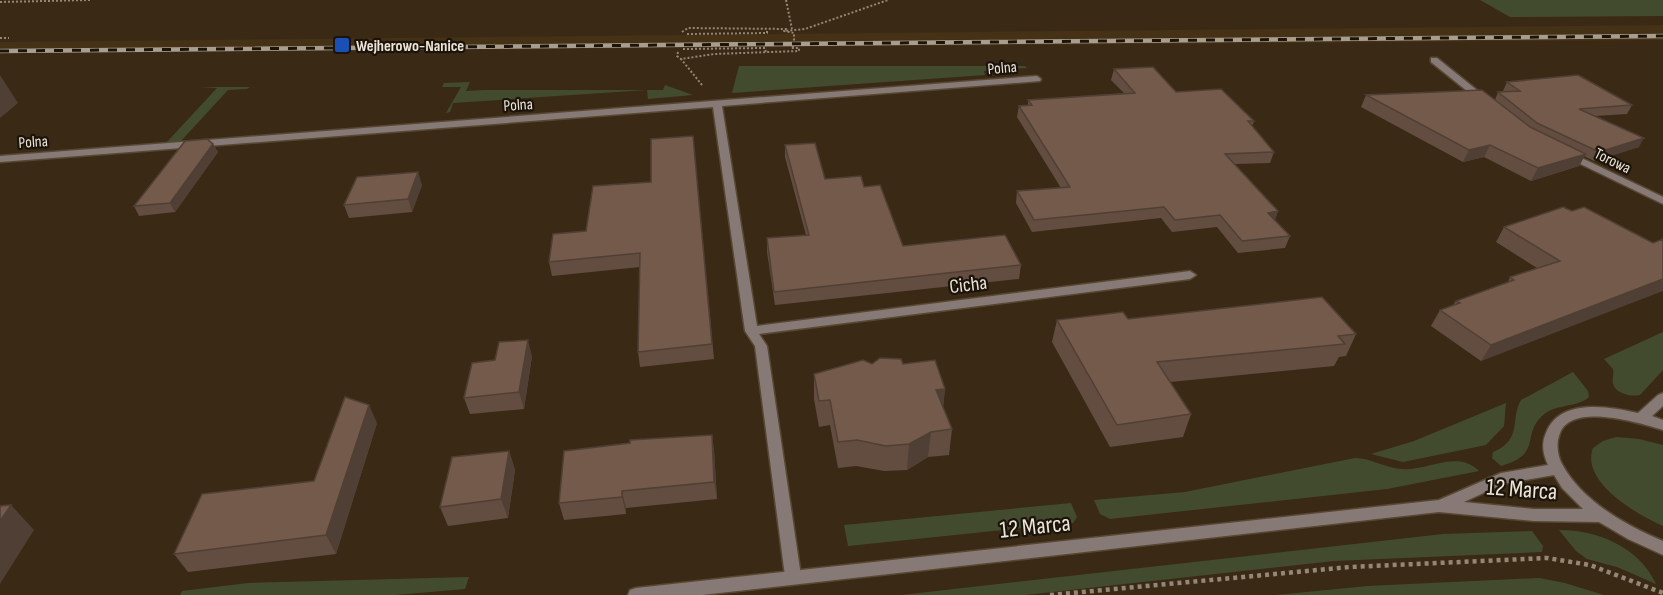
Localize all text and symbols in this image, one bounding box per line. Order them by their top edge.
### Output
marker: Wejherowo-Nanice [333,36,351,54]
place label: Wejherowo-Nanice [356,37,464,56]
street label: Polna [987,58,1018,79]
street label: Polna [503,95,533,116]
street label: Polna [18,132,48,153]
street label: Torowa [1591,144,1634,178]
street label: Cicha [948,271,988,299]
street label: 12 Marca [1486,473,1558,506]
street label: 12 Marca [998,508,1072,545]

